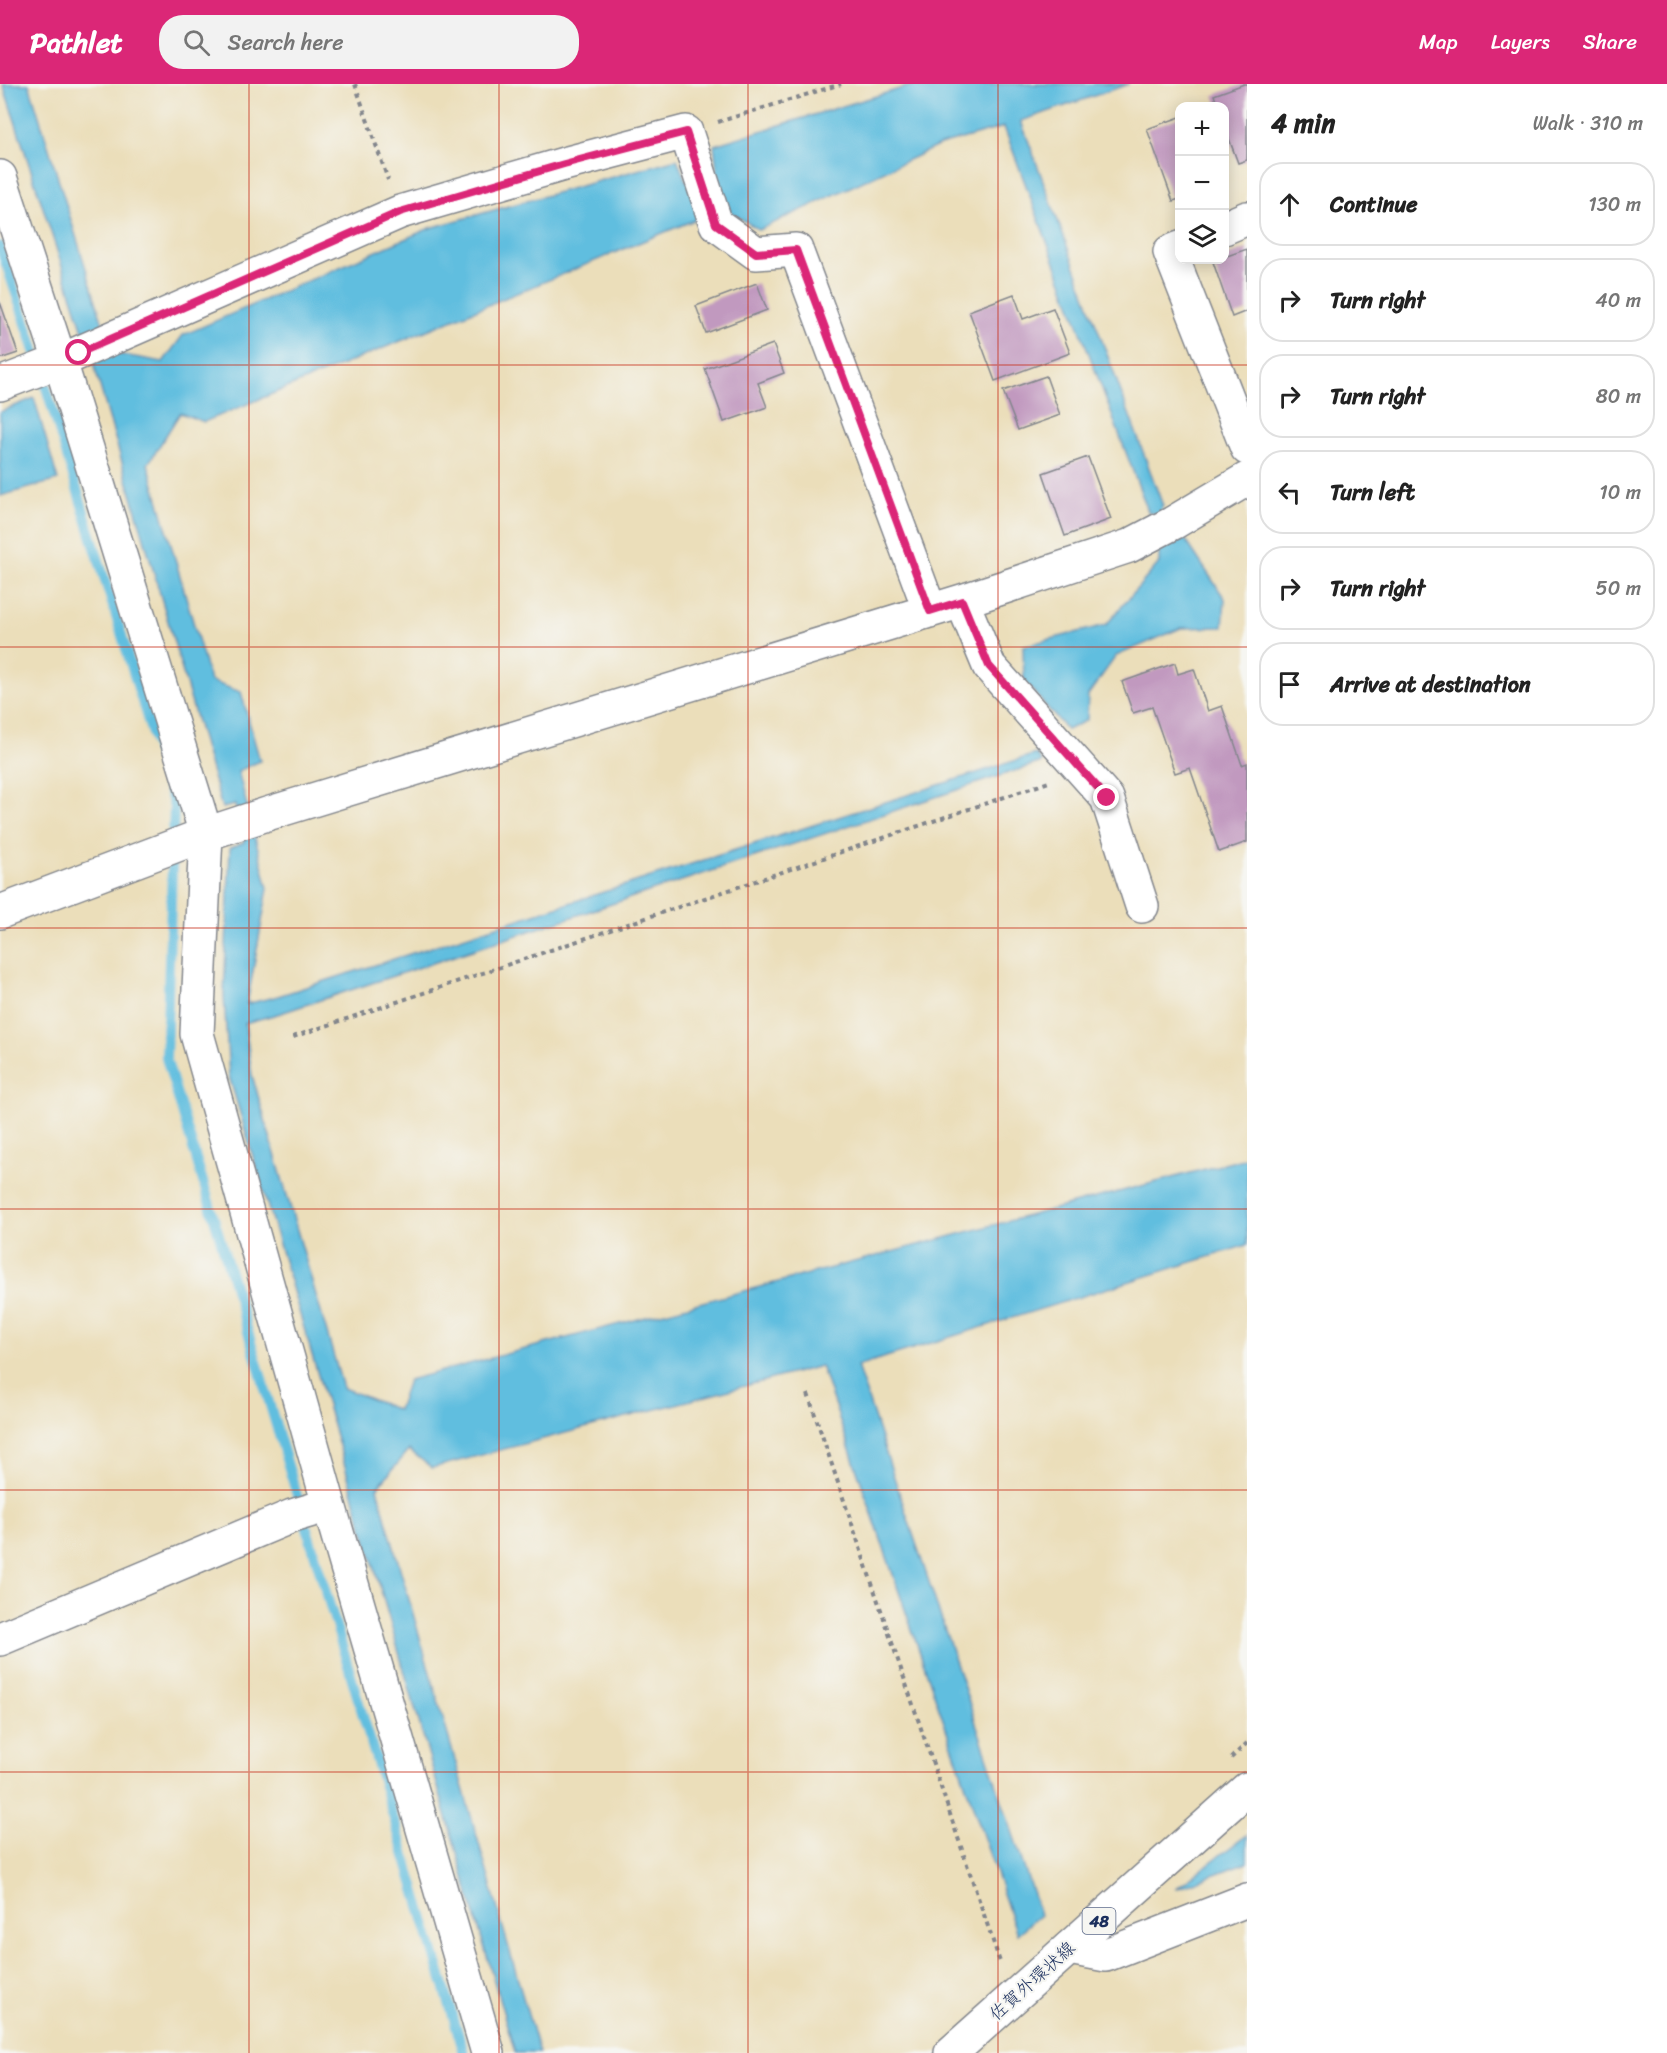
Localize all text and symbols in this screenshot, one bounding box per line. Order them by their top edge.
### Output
search box [159,15,579,69]
text: Pathlet [30,18,123,67]
text: Search here [228,23,343,62]
text: Map [1419,23,1458,61]
text: Layers [1491,23,1550,61]
text: Share [1583,23,1637,61]
icon: search [180,26,213,59]
text: 4 min [1271,100,1335,146]
map controls [1175,102,1229,264]
button: + [1175,102,1229,156]
text: Walk · 310 m [1533,106,1643,141]
button: − [1175,156,1229,210]
text: Continue [1330,185,1418,224]
text: 130 m [1588,187,1641,222]
icon: ahead [1273,188,1306,221]
button: layers [1175,210,1229,264]
text: Turn right [1330,281,1425,320]
text: 40 m [1595,283,1641,318]
icon: right [1273,284,1306,317]
route start [65,339,91,365]
text: Turn right [1330,377,1425,416]
text: 80 m [1596,379,1641,414]
icon: right [1273,380,1306,413]
text: Turn left [1330,473,1415,512]
text: 10 m [1599,475,1641,510]
icon: left [1273,476,1306,509]
text: Turn right [1330,569,1425,608]
text: 50 m [1596,571,1641,606]
icon: right [1273,572,1306,605]
text: Arrive at destination [1330,665,1531,704]
icon: arrive [1273,668,1306,701]
route end [1093,784,1119,810]
road number: 48 [1082,1908,1116,1934]
street label: 佐賀外環状線 [981,1933,1083,2029]

